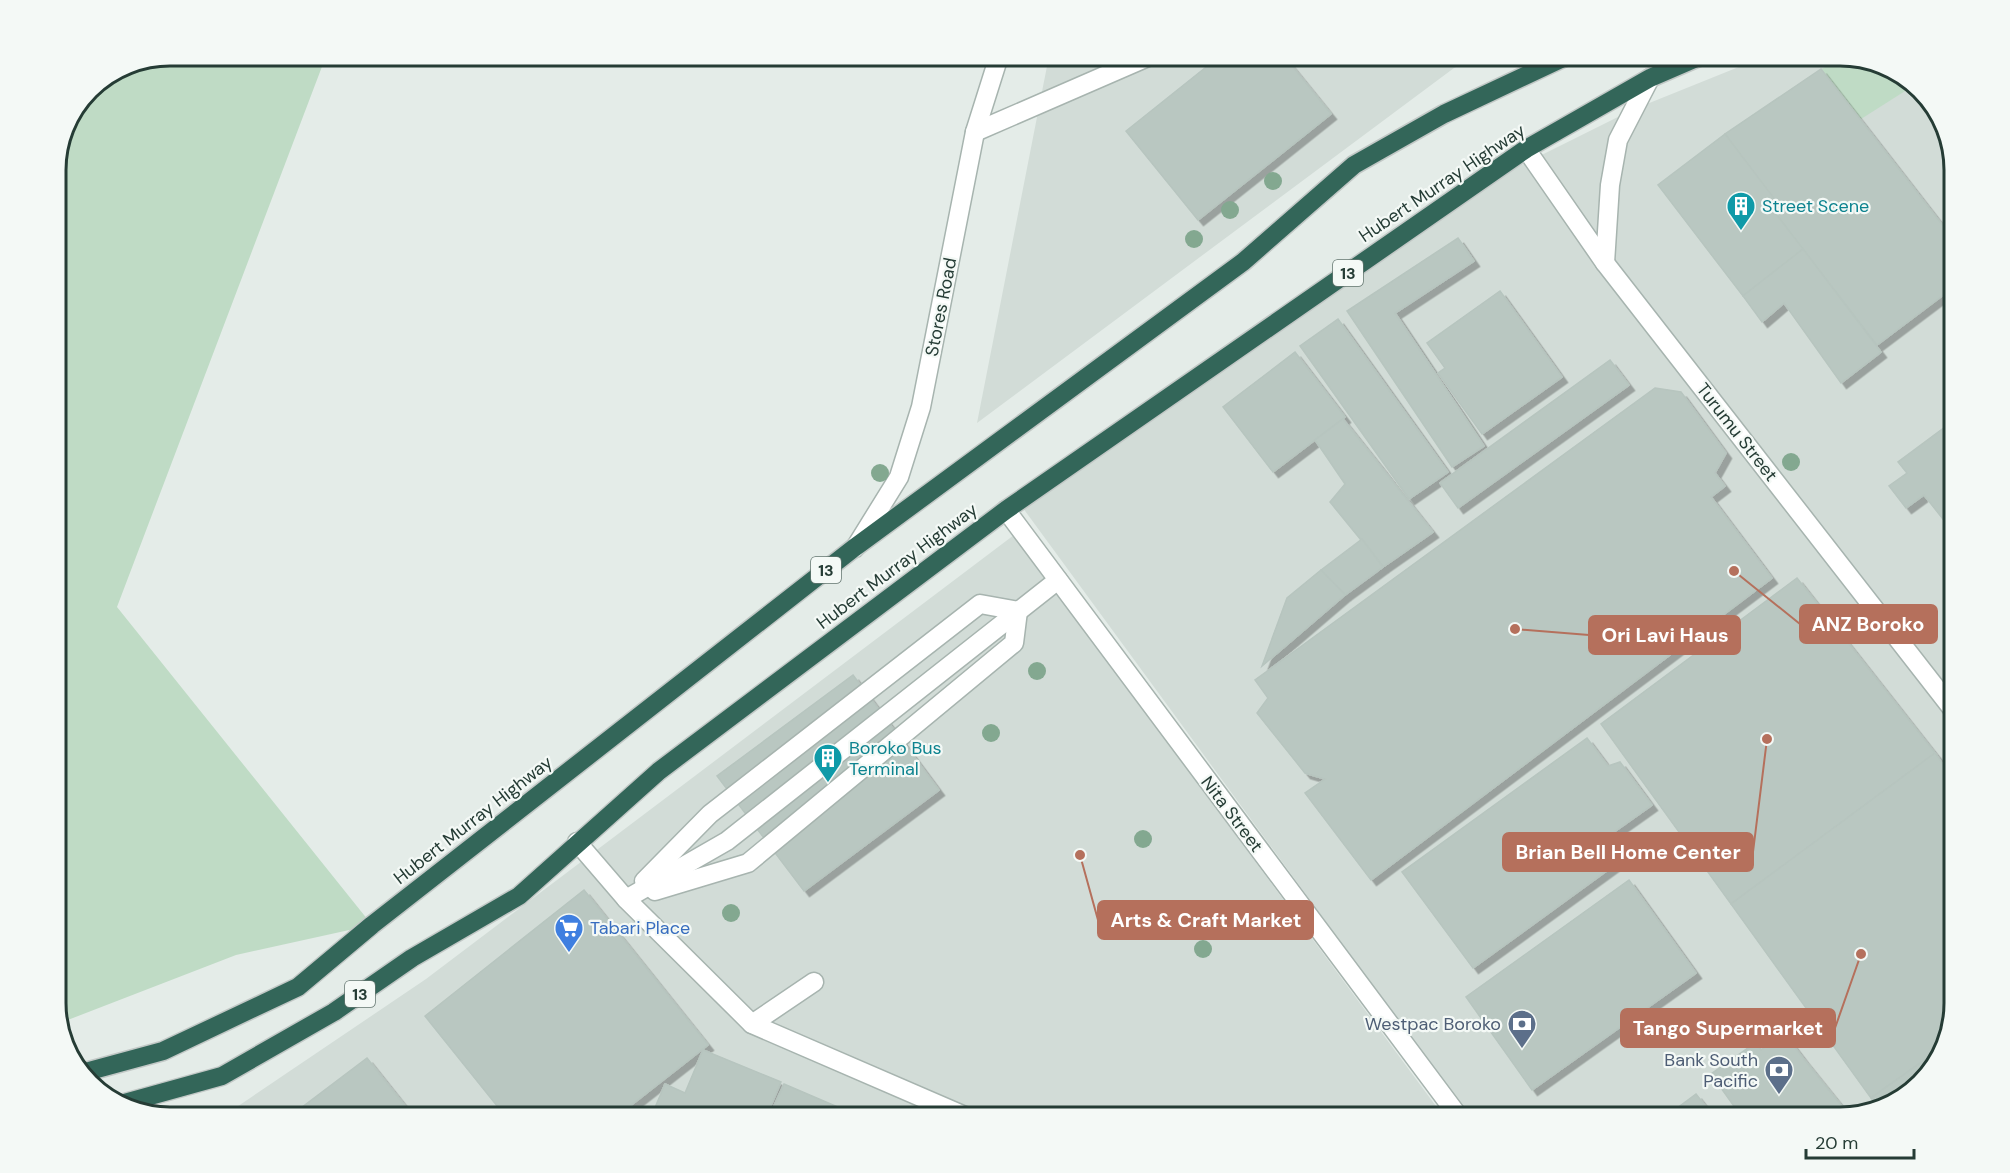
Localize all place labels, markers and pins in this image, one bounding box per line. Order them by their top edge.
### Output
building icon: Street Scene [1725,190,1757,232]
place label: Street Scene [1762,194,1869,218]
callout: ANZ Boroko [1800,605,1937,643]
callout: Ori Lavi Haus [1589,616,1740,654]
place label: Boroko Bus Terminal [849,736,942,781]
building icon: Boroko Bus Terminal [812,742,844,784]
callout: Brian Bell Home Center [1503,833,1753,871]
callout: Arts & Craft Market [1098,901,1313,939]
supermarket icon: Tabari Place [553,912,585,954]
place label: Tabari Place [590,916,690,940]
bank icon: Westpac Boroko [1506,1008,1538,1050]
callout: Tango Supermarket [1621,1009,1835,1047]
place label: Westpac Boroko [1365,1012,1501,1036]
place label: Bank South Pacific [1664,1048,1758,1093]
bank icon: Bank South Pacific [1763,1054,1795,1096]

